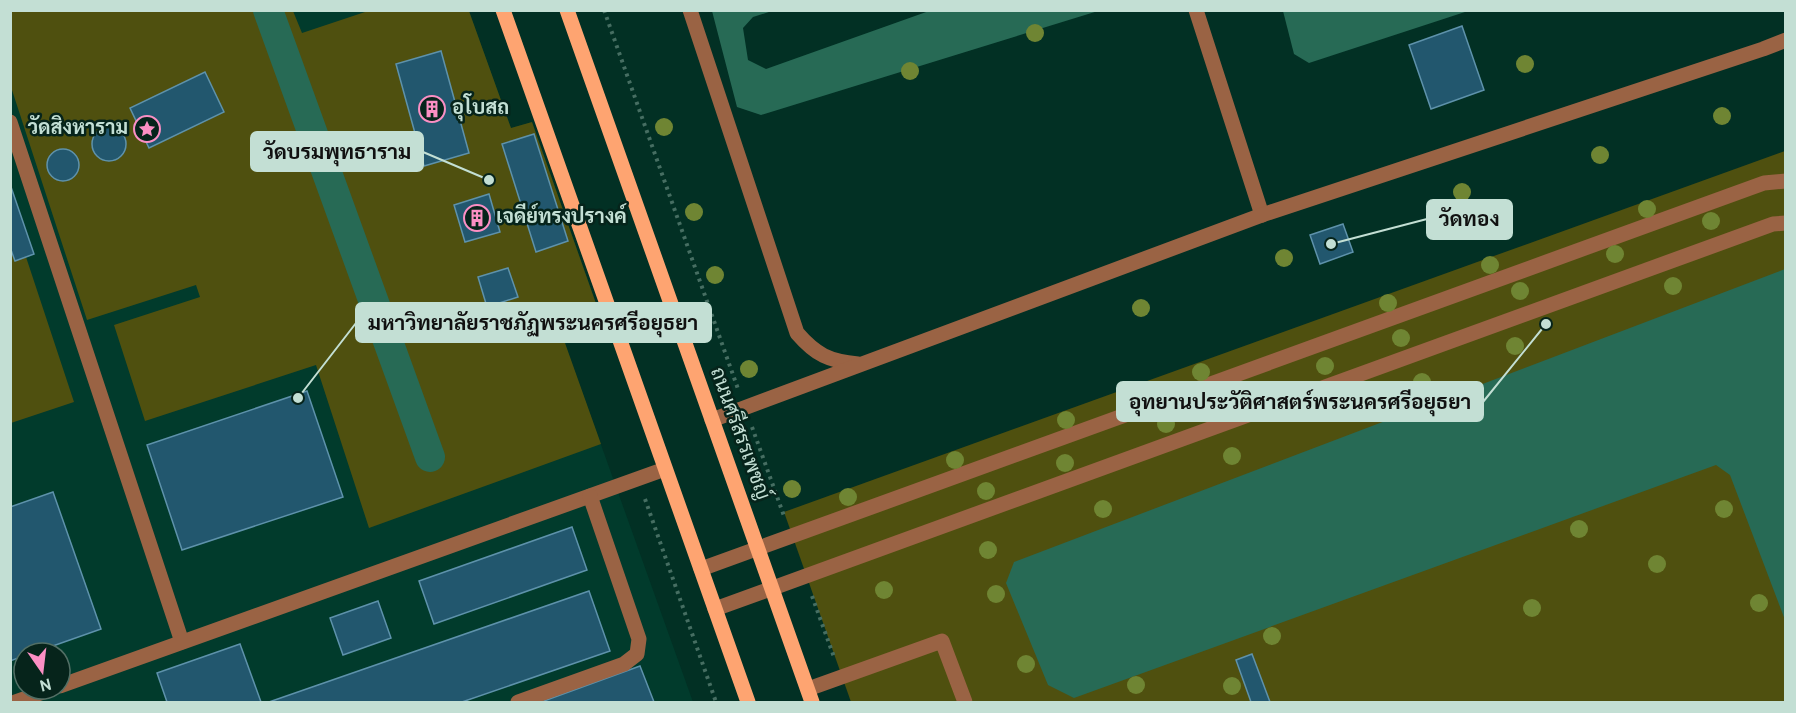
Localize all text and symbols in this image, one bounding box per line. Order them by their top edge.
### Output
place label: อุโบสถ [452,93,509,122]
building icon: อุโบสถ [417,94,447,124]
place label: วัดสิงหาราม [28,114,128,142]
place icon: วัดสิงหาราม [132,114,162,144]
callout: วัดบรมพุทธาราม [251,132,423,171]
text: วัดบรมพุทธาราม [263,140,411,167]
callout: วัดทอง [1427,200,1512,239]
building icon: เจดีย์ทรงปรางค์ [462,203,492,233]
place label: เจดีย์ทรงปรางค์ [496,203,628,231]
text: วัดทอง [1438,207,1500,234]
callout: มหาวิทยาลัยราชภัฏพระนครศรีอยุธยา [356,303,711,342]
text: มหาวิทยาลัยราชภัฏพระนครศรีอยุธยา [368,310,698,338]
street label: ถนนศรีสรรเพชญ์ [703,363,778,504]
callout: อุทยานประวัติศาสตร์พระนครศรีอยุธยา [1117,382,1483,421]
text: อุทยานประวัติศาสตร์พระนครศรีอยุธยา [1129,389,1471,417]
north arrow [12,641,72,701]
text: N [37,673,53,695]

